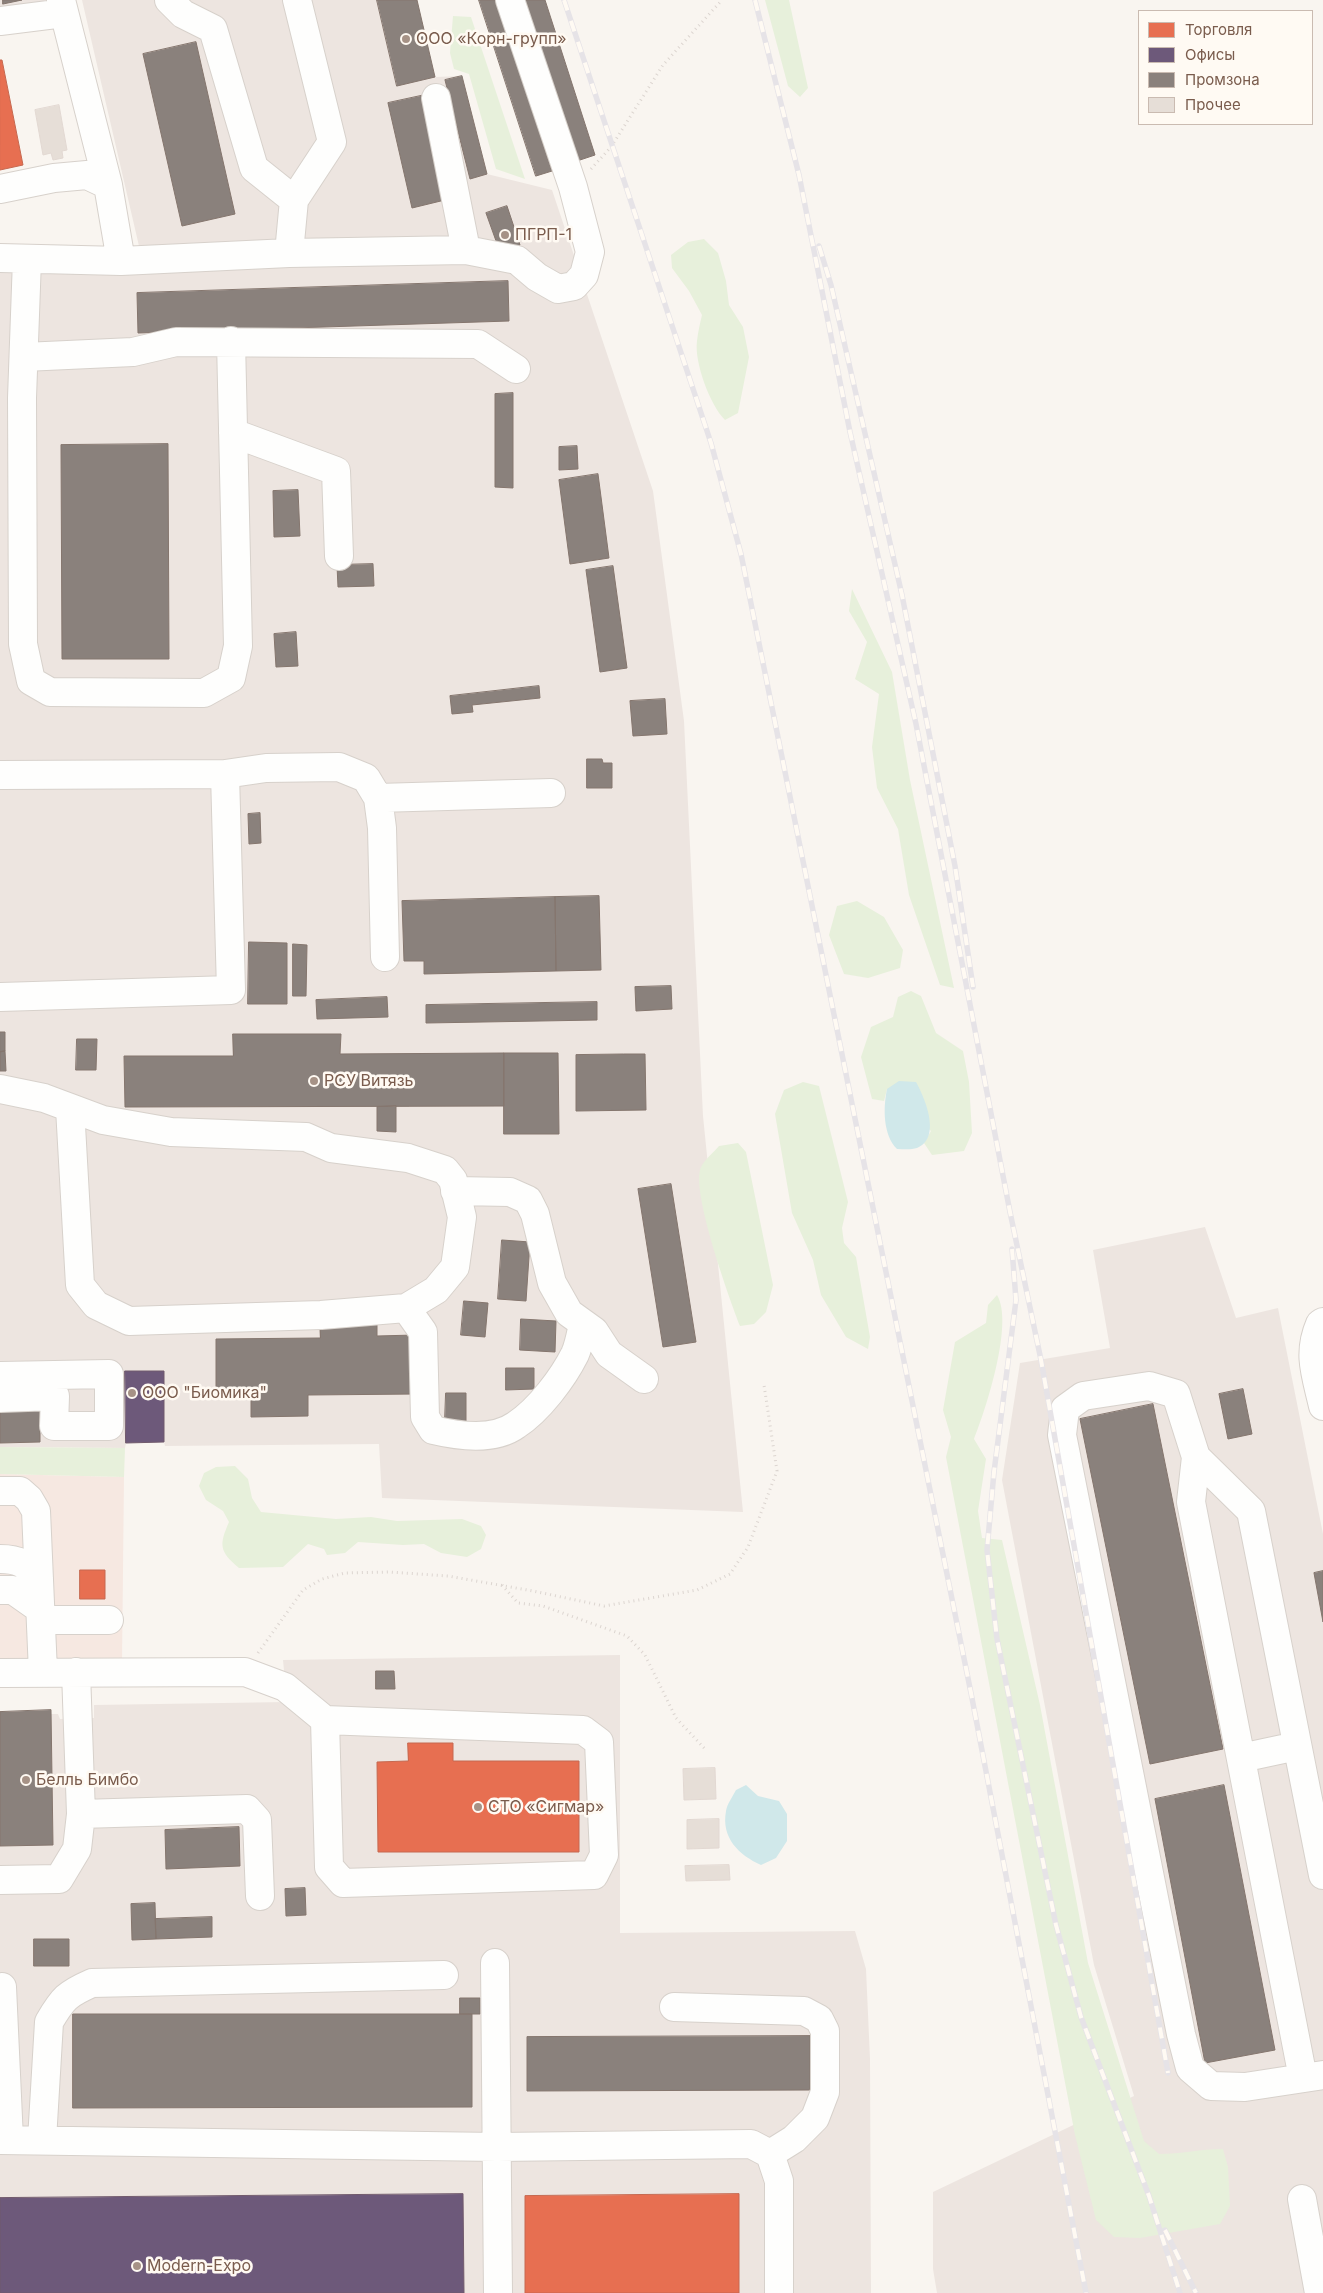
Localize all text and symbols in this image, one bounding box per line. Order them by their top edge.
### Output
legend [1138,10,1313,125]
text: Торговля [1185,20,1252,39]
place label: ООО «Корн-групп» [416,29,567,49]
marker: ООО «Корн-групп» [400,33,412,45]
text: Офисы [1185,45,1235,64]
text: Промзона [1185,70,1260,89]
text: Прочее [1185,95,1241,114]
place label: ПГРП-1 [515,225,572,245]
marker: ПГРП-1 [499,229,511,241]
place label: РСУ Витязь [324,1071,414,1091]
marker: РСУ Витязь [308,1075,320,1087]
place label: ООО "Биомика" [142,1383,267,1403]
marker: ООО "Биомика" [126,1387,138,1399]
place label: Белль Бимбо [36,1770,139,1790]
marker: Белль Бимбо [20,1774,32,1786]
place label: СТО «Сигмар» [488,1797,604,1817]
marker: СТО «Сигмар» [472,1801,484,1813]
place label: Modern-Expo [147,2256,251,2276]
marker: Modern-Expo [131,2260,143,2272]

